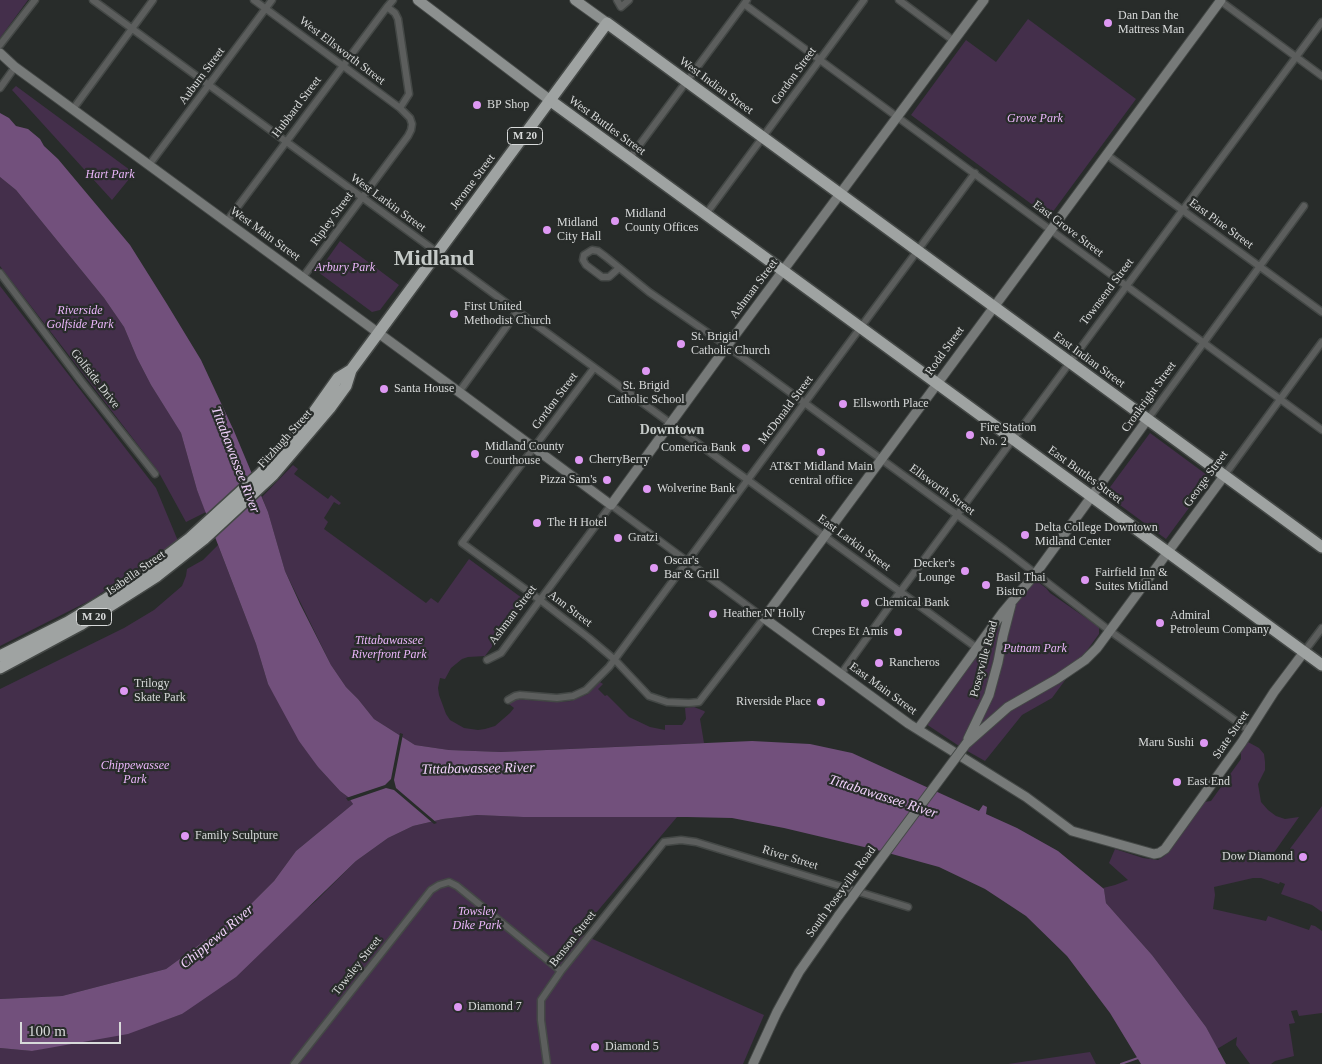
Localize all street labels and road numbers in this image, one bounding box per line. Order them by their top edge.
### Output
street label: West Ellsworth Street [296,14,388,88]
street label: Gordon Street [768,44,820,108]
street label: Auburn Street [176,45,228,107]
street label: West Indian Street [676,54,756,118]
street label: Hubbard Street [269,74,325,140]
street label: West Buttles Street [566,93,648,159]
road number: M 20 [508,128,542,144]
street label: Jerome Street [447,151,499,213]
street label: West Larkin Street [347,171,429,235]
street label: Ripley Street [308,189,356,249]
street label: East Pine Street [1186,196,1256,252]
street label: East Grove Street [1030,198,1106,260]
street label: West Main Street [227,204,303,264]
street label: Ashman Street [727,256,781,322]
street label: Townsend Street [1077,256,1137,328]
street label: Rodd Street [922,324,968,378]
street label: East Indian Street [1050,329,1128,391]
street label: Golfside Drive [67,346,123,412]
street label: Cronkright Street [1119,359,1179,435]
street label: Gordon Street [529,370,581,432]
street label: McDonald Street [755,373,817,447]
street label: Fitzhugh Street [255,407,315,471]
street label: East Buttles Street [1045,443,1125,507]
street label: George Street [1181,448,1231,510]
street label: Ellsworth Street [906,461,978,519]
street label: East Larkin Street [815,512,893,574]
street label: Isabella Street [104,548,168,598]
street label: Ashman Street [486,582,540,648]
street label: Ann Street [545,588,595,630]
road number: M 20 [76,608,112,626]
street label: Poseyville Road [967,619,1001,699]
street label: East Main Street [846,660,920,718]
street label: State Street [1210,708,1252,762]
street label: River Street [760,843,820,873]
street label: South Poseyville Road [803,844,879,940]
street label: Benson Street [547,908,599,970]
street label: Towsley Street [329,933,385,999]

